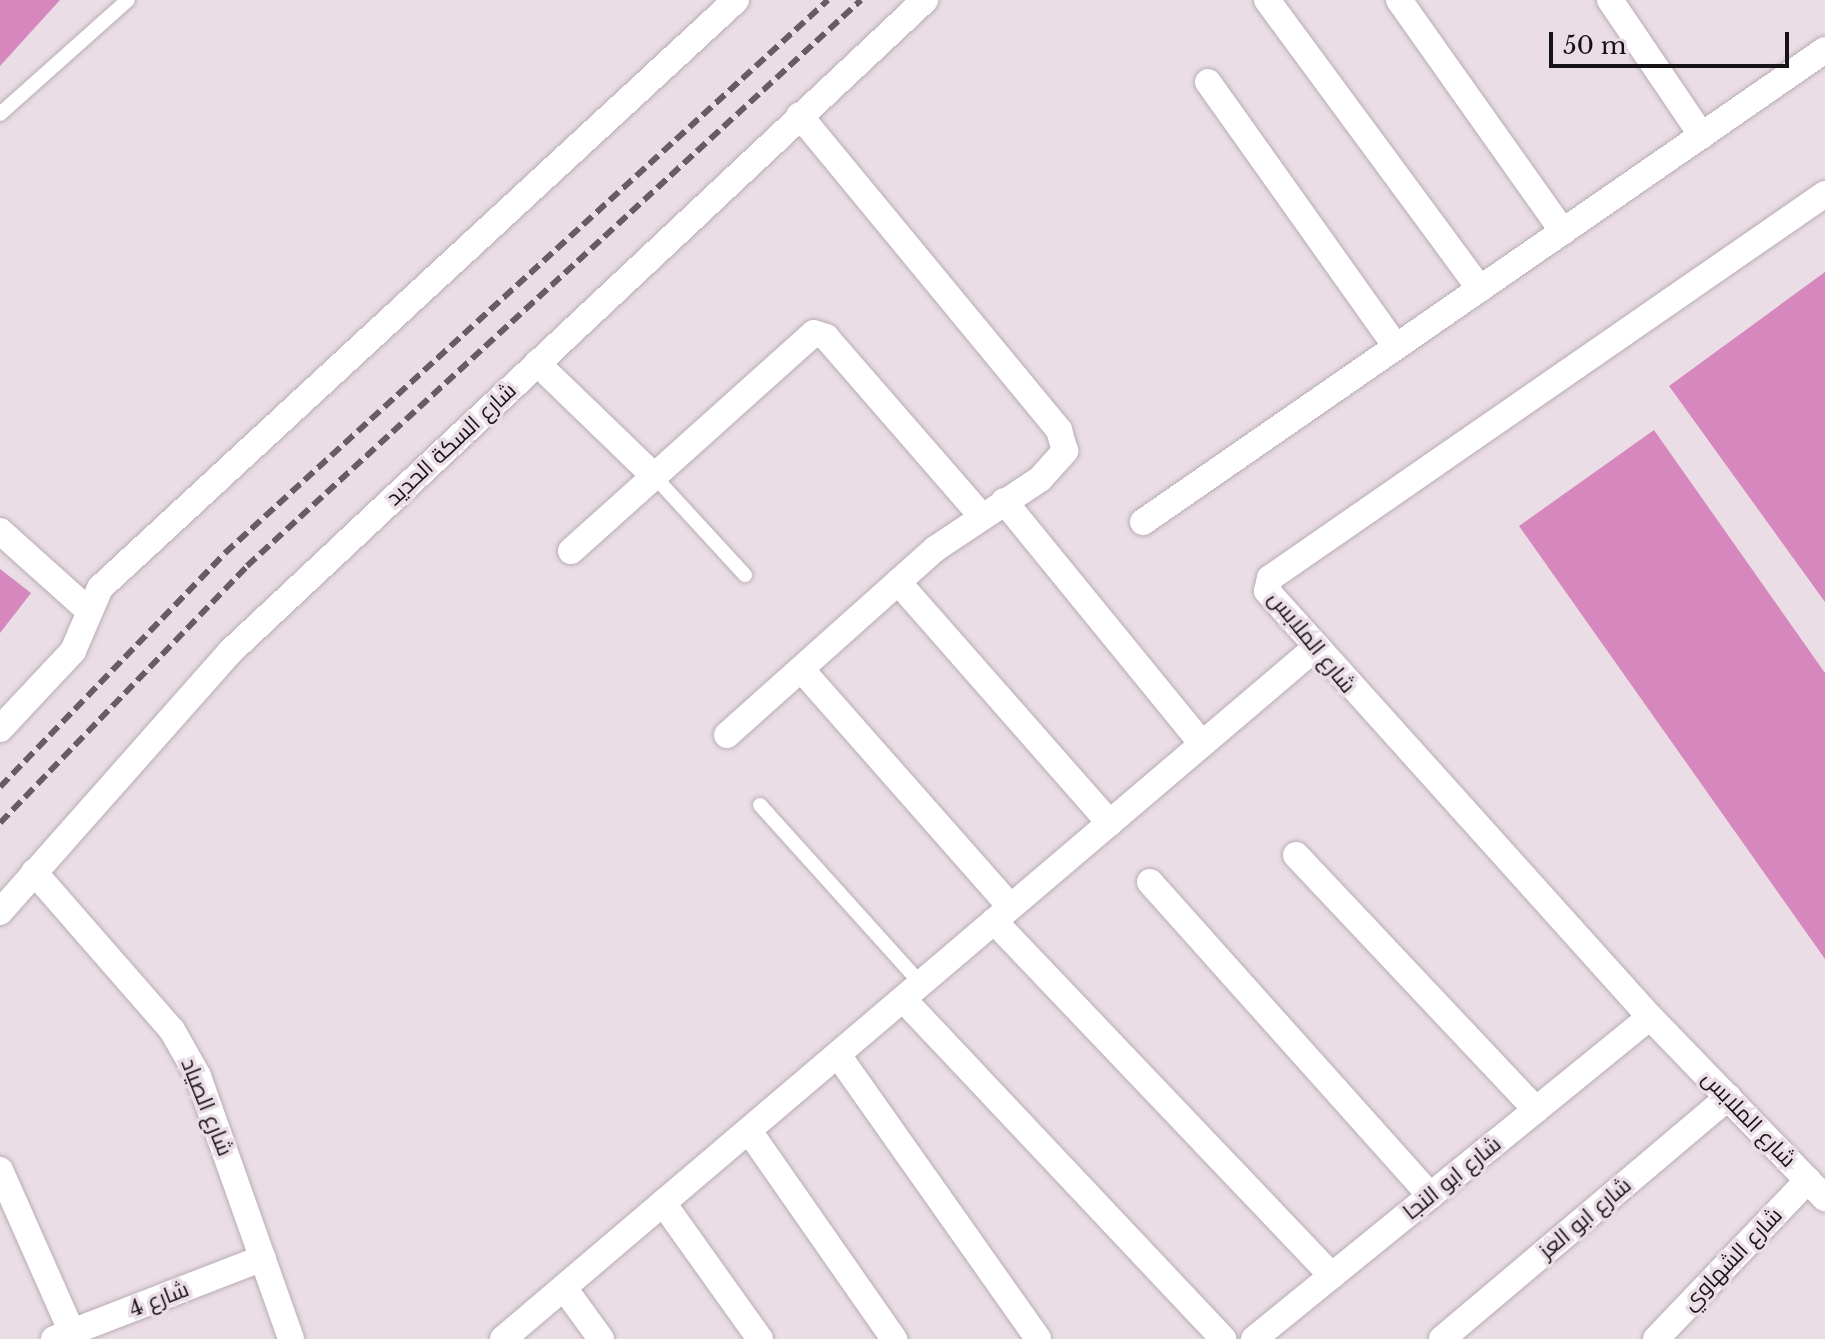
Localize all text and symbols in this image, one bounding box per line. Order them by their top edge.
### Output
scale bar [1553,16,1793,66]
text: 50 m [1563,31,1626,60]
street label: شارع السكة الحديد [381,377,521,511]
street label: شارع الملابس [1263,586,1361,698]
street label: شارع الصياد [175,1054,239,1160]
street label: شارع الملابس [1696,1065,1802,1173]
street label: شارع ابو النجا [1398,1131,1506,1225]
street label: شارع ابو العز [1533,1172,1637,1264]
street label: شارع الشهاوي [1676,1202,1788,1316]
street label: شارع 4 [125,1276,193,1322]

